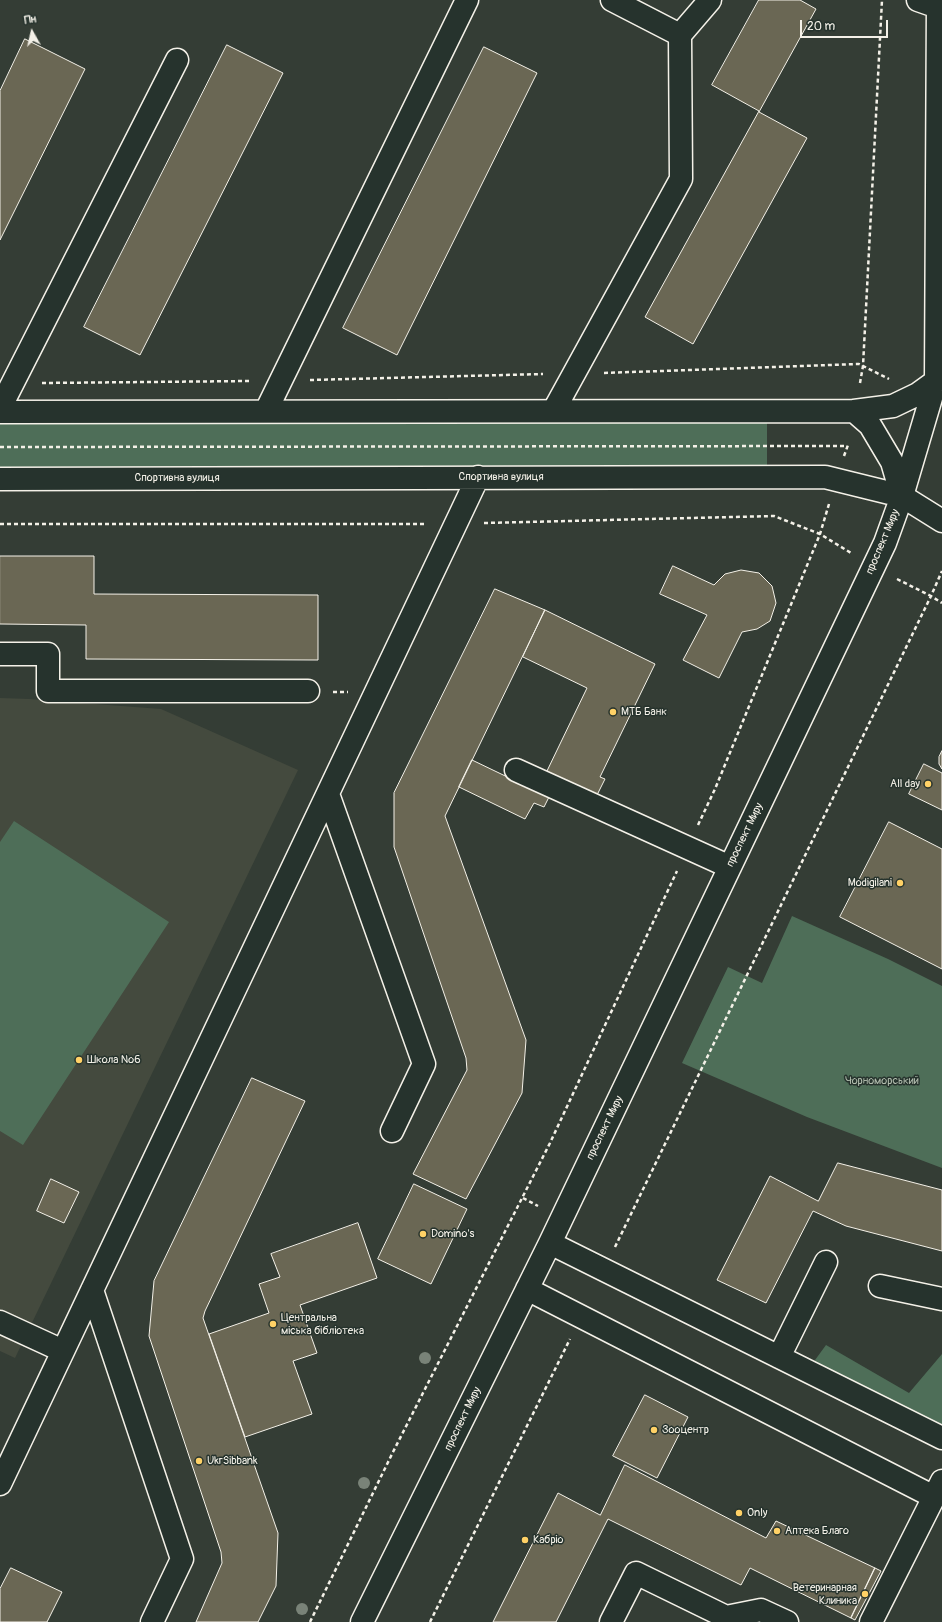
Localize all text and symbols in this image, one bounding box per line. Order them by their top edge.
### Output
north arrow [12,12,52,52]
text: Пн [23,12,37,27]
scale bar [802,12,890,38]
text: 20 m [807,19,835,34]
street label: Спортивна вулиця [458,470,544,484]
street label: Спортивна вулиця [134,471,220,485]
street label: проспект Миру [863,507,903,577]
place label: МТБ Банк [621,705,667,719]
marker: МТБ Банк [608,707,618,717]
place label: All day [890,777,920,791]
marker: All day [923,779,933,789]
street label: проспект Миру [724,801,766,869]
place label: Modigilani [848,876,892,890]
marker: Modigilani [895,878,905,888]
place label: Школа №6 [87,1053,141,1067]
marker: Школа №6 [74,1055,84,1065]
park label: Чорноморський [845,1074,919,1088]
street label: проспект Миру [584,1094,626,1162]
place label: Domino's [431,1227,475,1241]
marker: Domino's [418,1229,428,1239]
place label: Центральна міська бібліотека [281,1311,364,1337]
marker: Центральна міська бібліотека [268,1319,278,1329]
street label: проспект Миру [442,1385,484,1453]
place label: Зооцентр [662,1423,709,1437]
marker: Зооцентр [649,1425,659,1435]
place label: UkrSibbank [207,1454,258,1468]
marker: UkrSibbank [194,1456,204,1466]
place label: Only [747,1506,768,1520]
marker: Only [734,1508,744,1518]
place label: Аптека Благо [785,1524,849,1538]
marker: Аптека Благо [772,1526,782,1536]
place label: Кабріо [533,1533,563,1547]
marker: Кабріо [520,1535,530,1545]
place label: Ветеринарная Клиника [793,1581,857,1607]
marker: Ветеринарная Клиника [860,1589,870,1599]

